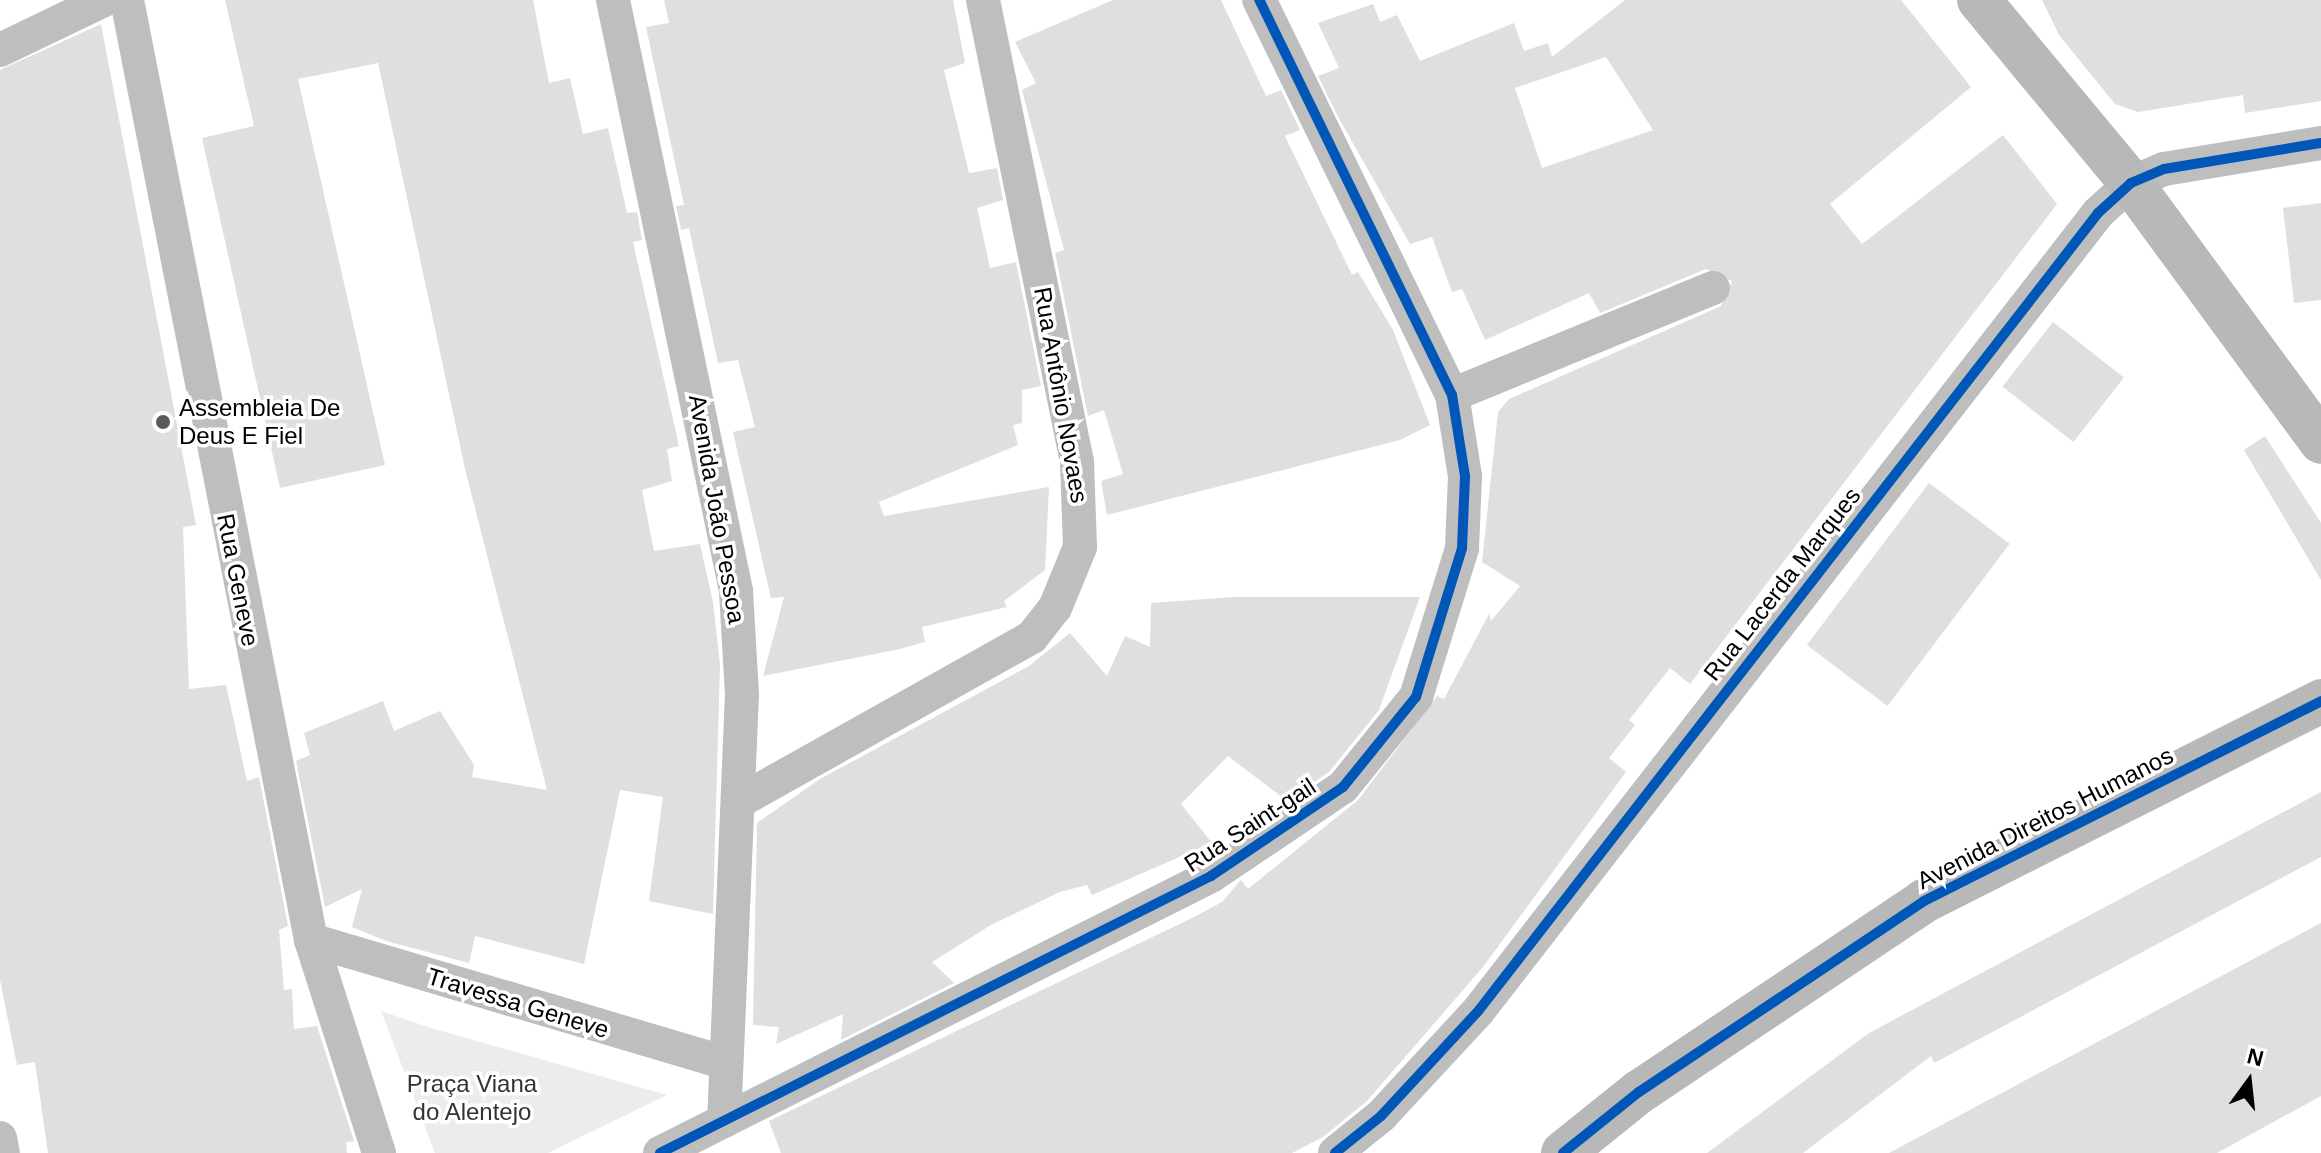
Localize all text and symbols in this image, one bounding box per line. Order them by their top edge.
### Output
street label: Rua Antônio Novaes [1028,284,1094,506]
street label: Avenida João Pessoa [683,392,751,626]
place label: Assembleia De Deus E Fiel [179,394,340,450]
marker: Assembleia De Deus E Fiel [154,413,172,431]
street label: Rua Lacerda Marques [1698,482,1866,686]
street label: Rua Geneve [211,511,265,649]
street label: Avenida Direitos Humanos [1912,741,2178,895]
street label: Rua Saint-gail [1179,772,1321,878]
street label: Travessa Geneve [424,962,612,1044]
north arrow [2209,1041,2289,1121]
text: N [2244,1043,2266,1071]
park label: Praça Viana do Alentejo [407,1070,537,1126]

